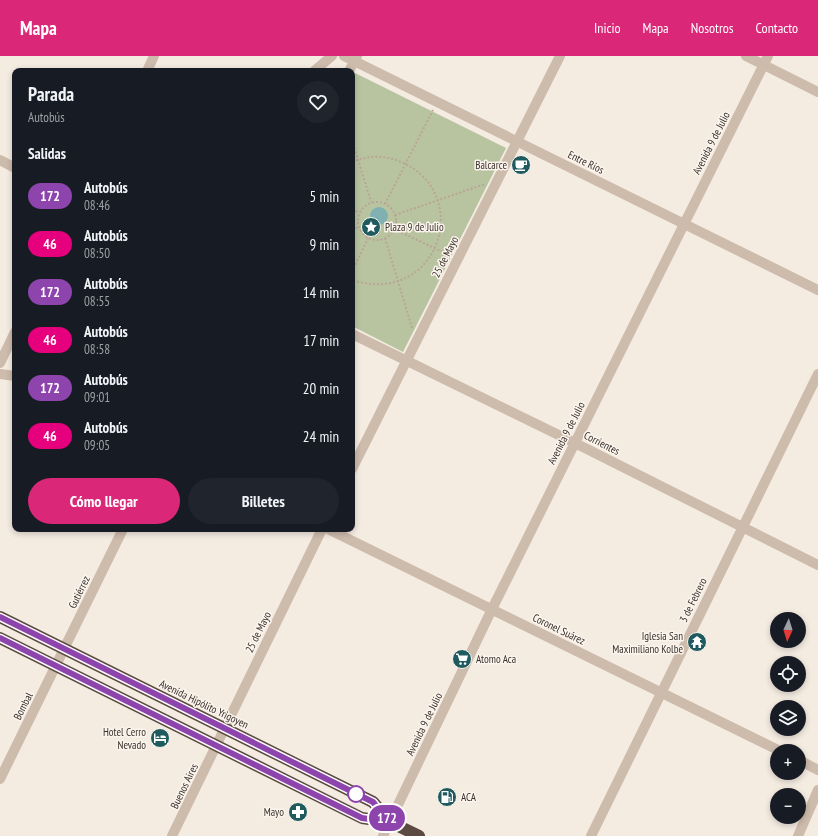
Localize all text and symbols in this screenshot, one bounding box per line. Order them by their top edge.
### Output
text: Mapa [20,16,57,40]
text: Inicio [594,19,621,37]
text: Mapa [643,19,669,37]
text: Nosotros [691,19,734,37]
text: Contacto [756,19,798,37]
button: heart [297,81,339,123]
text: Parada [28,82,74,106]
text: Autobús [28,109,65,126]
street label: Avenida 9 de Julio [689,109,733,177]
text: Salidas [28,144,66,163]
street label: Entre Ríos [566,147,607,177]
cafe icon: Balcarce [510,154,532,176]
place label: Balcarce [475,158,507,172]
text: Autobús [84,178,128,197]
text: 172 [40,187,60,205]
text: 5 min [309,187,339,206]
text: 08:46 [84,197,110,214]
place icon: Plaza 9 de Julio [360,216,382,238]
place label: Plaza 9 de Julio [385,220,444,234]
text: Autobús [84,226,128,245]
street label: 25 de Mayo [429,234,461,280]
text: 46 [43,235,57,253]
text: 9 min [309,235,339,254]
text: 08:50 [84,245,110,262]
text: Autobús [84,274,128,293]
text: 172 [40,283,60,301]
text: 14 min [303,283,339,302]
text: 08:55 [84,293,110,310]
text: Autobús [84,322,128,341]
text: 46 [43,331,57,349]
text: 17 min [303,331,339,350]
text: 08:58 [84,341,110,358]
text: Autobús [84,370,128,389]
text: 172 [40,379,60,397]
text: 20 min [303,379,339,398]
text: 09:01 [84,389,110,406]
street label: Avenida 9 de Julio [544,399,588,467]
text: Autobús [84,418,128,437]
text: 46 [43,427,57,445]
text: 24 min [303,427,339,446]
street label: Corrientes [582,428,623,458]
text: 09:05 [84,437,110,454]
button: Cómo llegar [28,478,180,524]
button: Billetes [188,478,339,524]
street label: Gutiérrez [65,573,93,611]
street label: 3 de Febrero [676,575,710,625]
street label: 25 de Mayo [242,609,274,655]
street label: Coronel Suárez [530,610,588,648]
north arrow [770,612,806,648]
map controls [770,612,806,824]
place label: Iglesia San Maximiliano Kolbe [612,629,683,656]
temple icon: Iglesia San Maximiliano Kolbe [686,631,708,653]
supermarket icon: Atomo Aca [451,648,473,670]
place label: Atomo Aca [476,652,516,666]
button: locate [770,656,806,692]
street label: Avenida Hipólito Yrigoyen [157,676,251,732]
street label: Bombal [10,690,36,722]
street label: Avenida 9 de Julio [403,690,445,758]
button: layers [770,700,806,736]
place label: Hotel Cerro Nevado [103,725,146,752]
hotel icon: Hotel Cerro Nevado [149,727,171,749]
button: + [770,744,806,780]
street label: Buenos Aires [167,761,201,811]
unlabelled marker [347,785,365,803]
fuel station icon: ACA [436,786,458,808]
button: − [770,788,806,824]
place label: ACA [461,790,477,804]
pharmacy icon: Mayo [287,801,309,823]
place label: Mayo [264,805,284,819]
line badge: 172 [364,805,410,831]
text: 172 [377,809,397,827]

